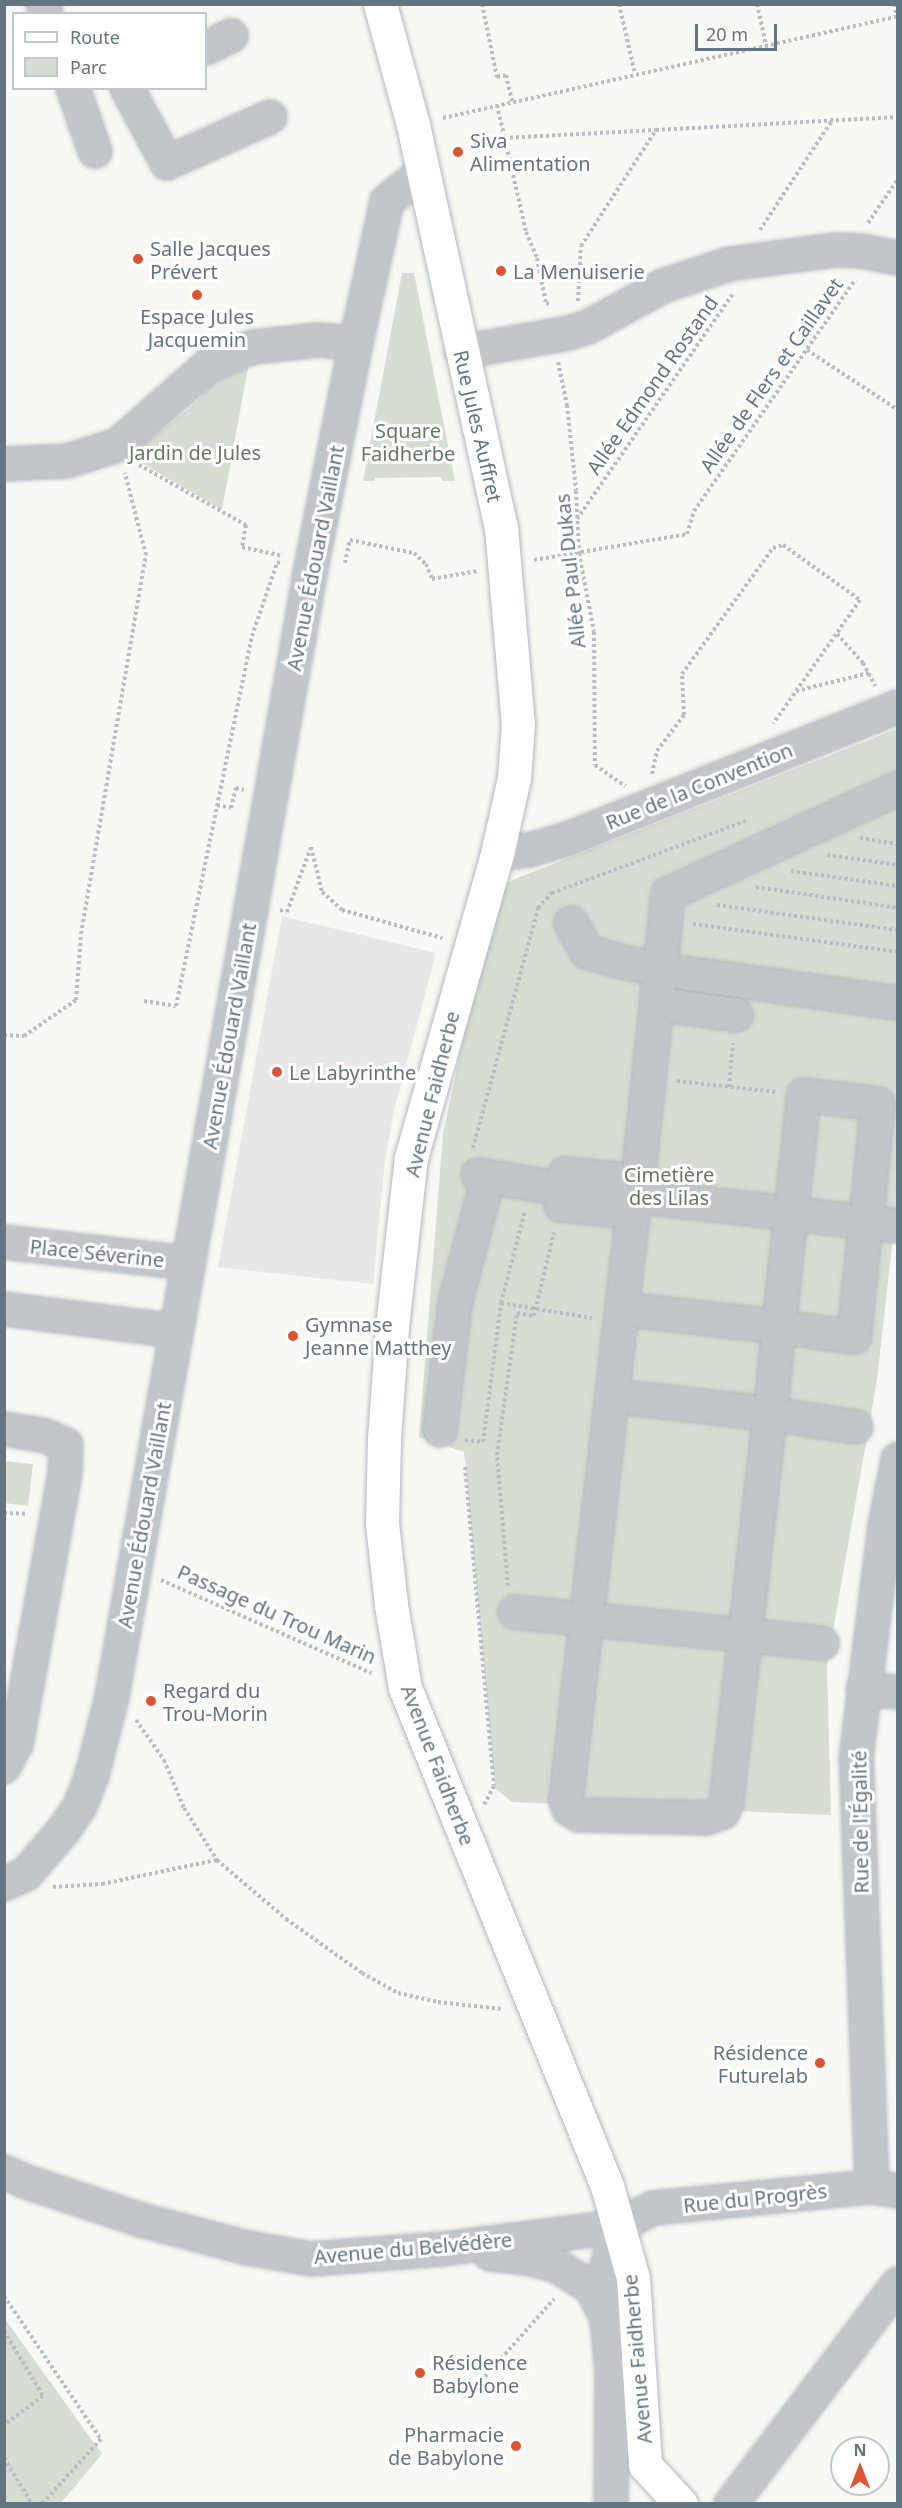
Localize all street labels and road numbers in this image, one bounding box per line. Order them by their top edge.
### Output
street label: Allée de Flers et Caillavet [695,273,847,477]
street label: Allée Edmond Rostand [581,291,723,479]
street label: Rue Jules Auffret [449,348,507,504]
street label: Avenue Édouard Vaillant [281,443,349,673]
street label: Allée Paul Dukas [550,493,590,649]
street label: Rue de la Convention [602,738,796,834]
street label: Avenue Édouard Vaillant [197,921,261,1151]
street label: Avenue Faidherbe [400,1009,464,1179]
street label: Place Séverine [29,1234,165,1272]
street label: Avenue Édouard Vaillant [112,1400,176,1630]
street label: Passage du Trou Marin [174,1559,380,1669]
street label: Avenue Faidherbe [396,1681,480,1849]
street label: Rue de l'Égalité [847,1750,873,1894]
street label: Rue du Progrès [682,2179,828,2217]
street label: Avenue du Belvédère [313,2227,513,2269]
street label: Avenue Faidherbe [618,2273,656,2445]

